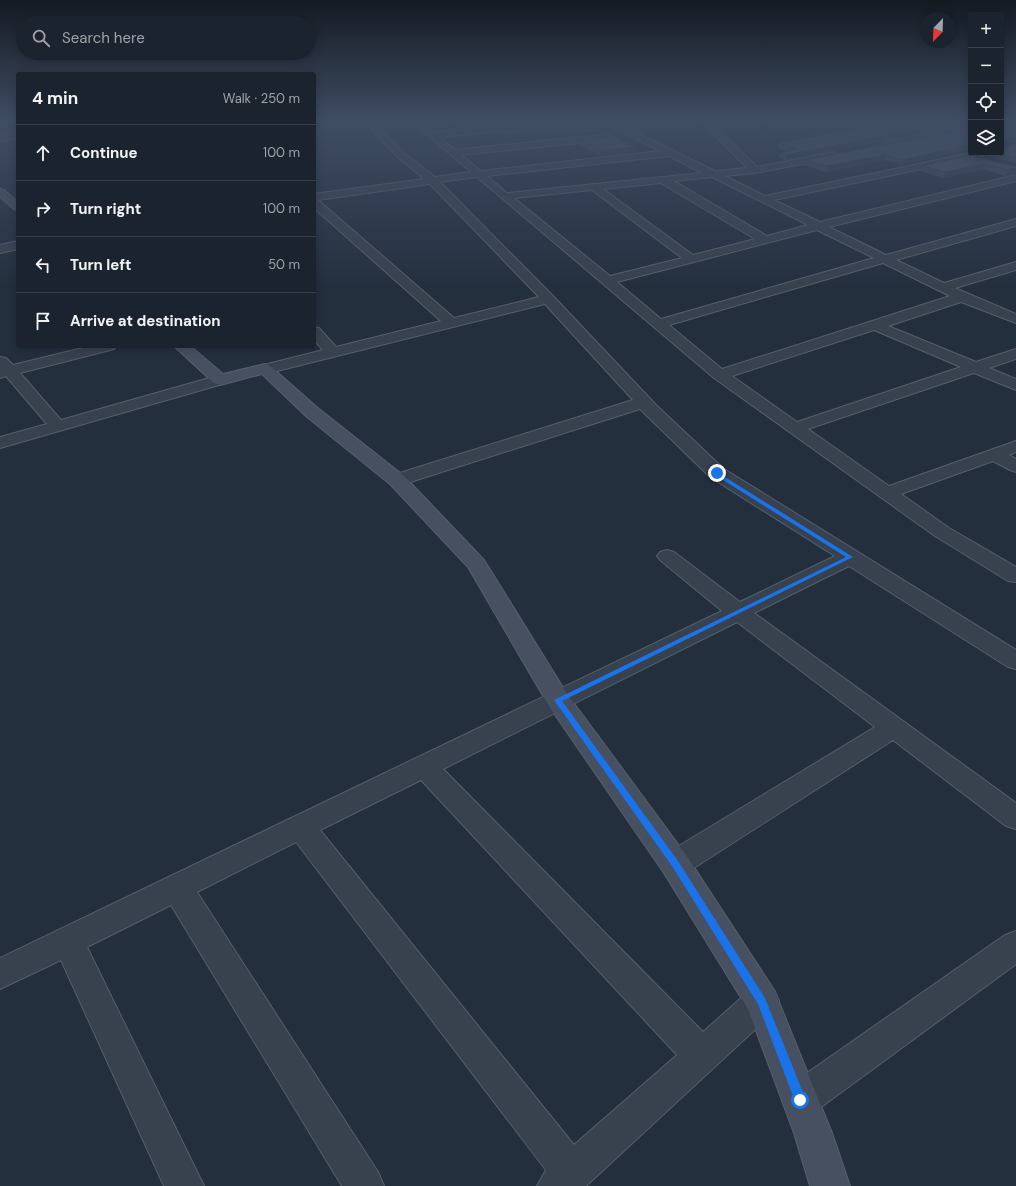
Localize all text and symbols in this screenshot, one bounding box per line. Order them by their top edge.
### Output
north arrow [920,12,956,48]
map controls [968,12,1004,156]
button: + [968,12,1004,48]
search box [16,16,316,60]
icon: search [30,27,52,49]
text: Search here [62,28,145,48]
button: − [968,48,1004,84]
button: locate [968,84,1004,120]
text: 4 min [32,87,78,109]
text: Walk · 250 m [223,90,300,107]
button: layers [968,120,1004,156]
icon: ahead [32,142,54,164]
text: Continue [70,143,138,163]
text: 100 m [263,144,300,161]
icon: right [32,198,54,220]
text: Turn right [70,199,141,219]
text: 100 m [263,200,300,217]
icon: left [32,254,54,276]
text: Turn left [70,255,131,275]
text: 50 m [268,256,300,273]
icon: arrive [32,310,54,332]
text: Arrive at destination [70,311,221,331]
route end [708,464,726,482]
route start [791,1091,809,1109]

